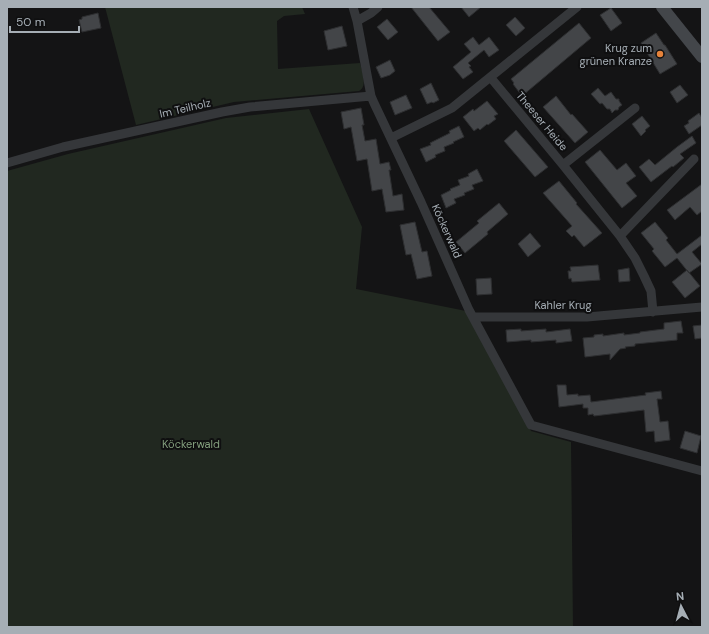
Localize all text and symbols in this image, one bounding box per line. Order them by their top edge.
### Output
scale bar [10,8,79,34]
text: 50 m [16,14,45,30]
place label: Krug zum grünen Kranze [580,41,652,68]
marker: Krug zum grünen Kranze [655,49,665,59]
street label: Theeser Heide [513,88,571,154]
street label: Im Teilholz [158,95,212,121]
street label: Köckerwald [429,202,465,260]
street label: Kahler Krug [534,298,592,312]
park label: Köckerwald [162,437,220,451]
north arrow [661,586,701,626]
text: N [675,589,685,603]

